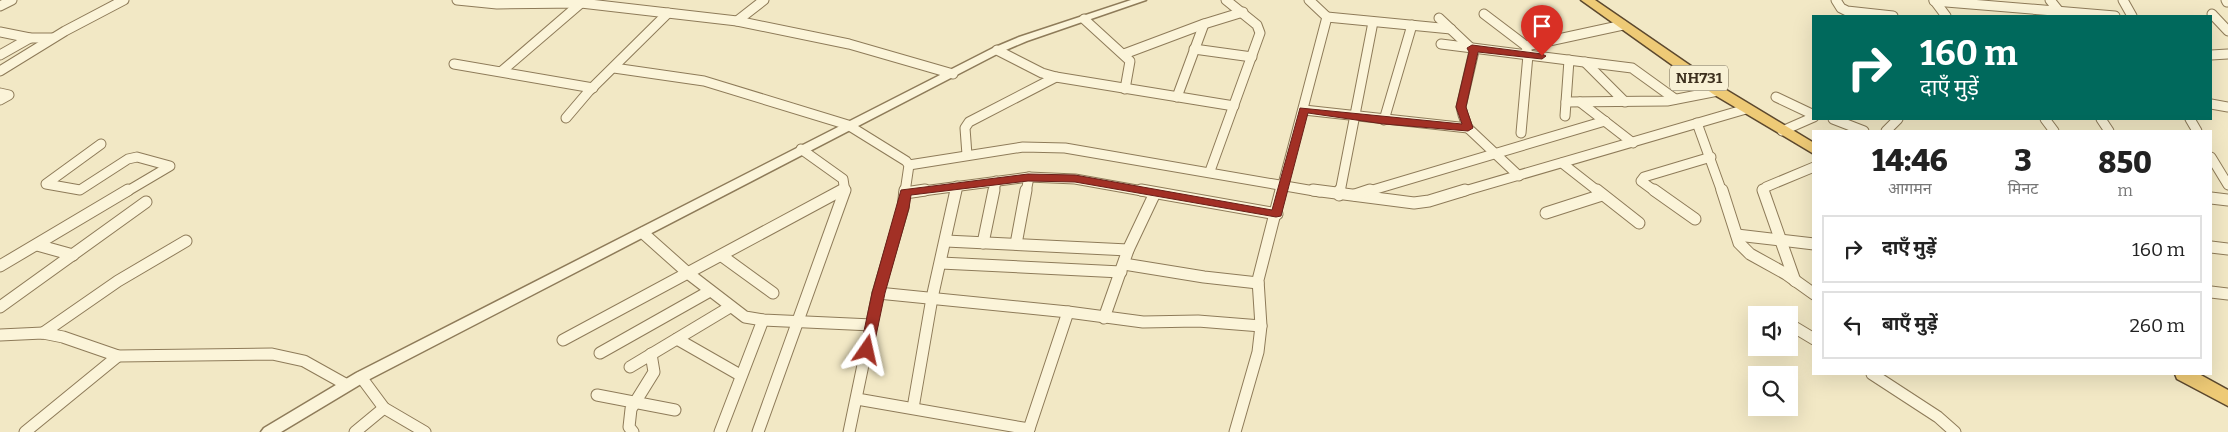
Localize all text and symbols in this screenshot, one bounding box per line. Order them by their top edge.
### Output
pin [1521,5,1563,56]
icon: arrive [1528,12,1556,40]
text: 160 m [1920,32,2018,74]
icon: right [1837,35,1902,100]
road number: NH731 [1670,66,1728,90]
text: दाएँ मुड़ें [1920,74,1979,101]
text: 14:46 [1872,143,1948,179]
text: 3 [2014,143,2032,179]
text: 850 [2098,145,2152,181]
text: आगमन [1888,179,1932,198]
text: मिनट [2008,179,2038,198]
text: m [2118,181,2133,200]
icon: right [1839,235,1867,263]
text: दाएँ मुड़ें [1882,236,1936,259]
text: 160 m [2132,238,2185,261]
map controls [1748,306,1798,416]
button: sound [1748,306,1798,356]
icon: left [1839,311,1867,339]
text: बाएँ मुड़ें [1882,312,1938,335]
text: 260 m [2129,314,2185,337]
position arrow [840,323,892,375]
button: search [1748,366,1798,416]

